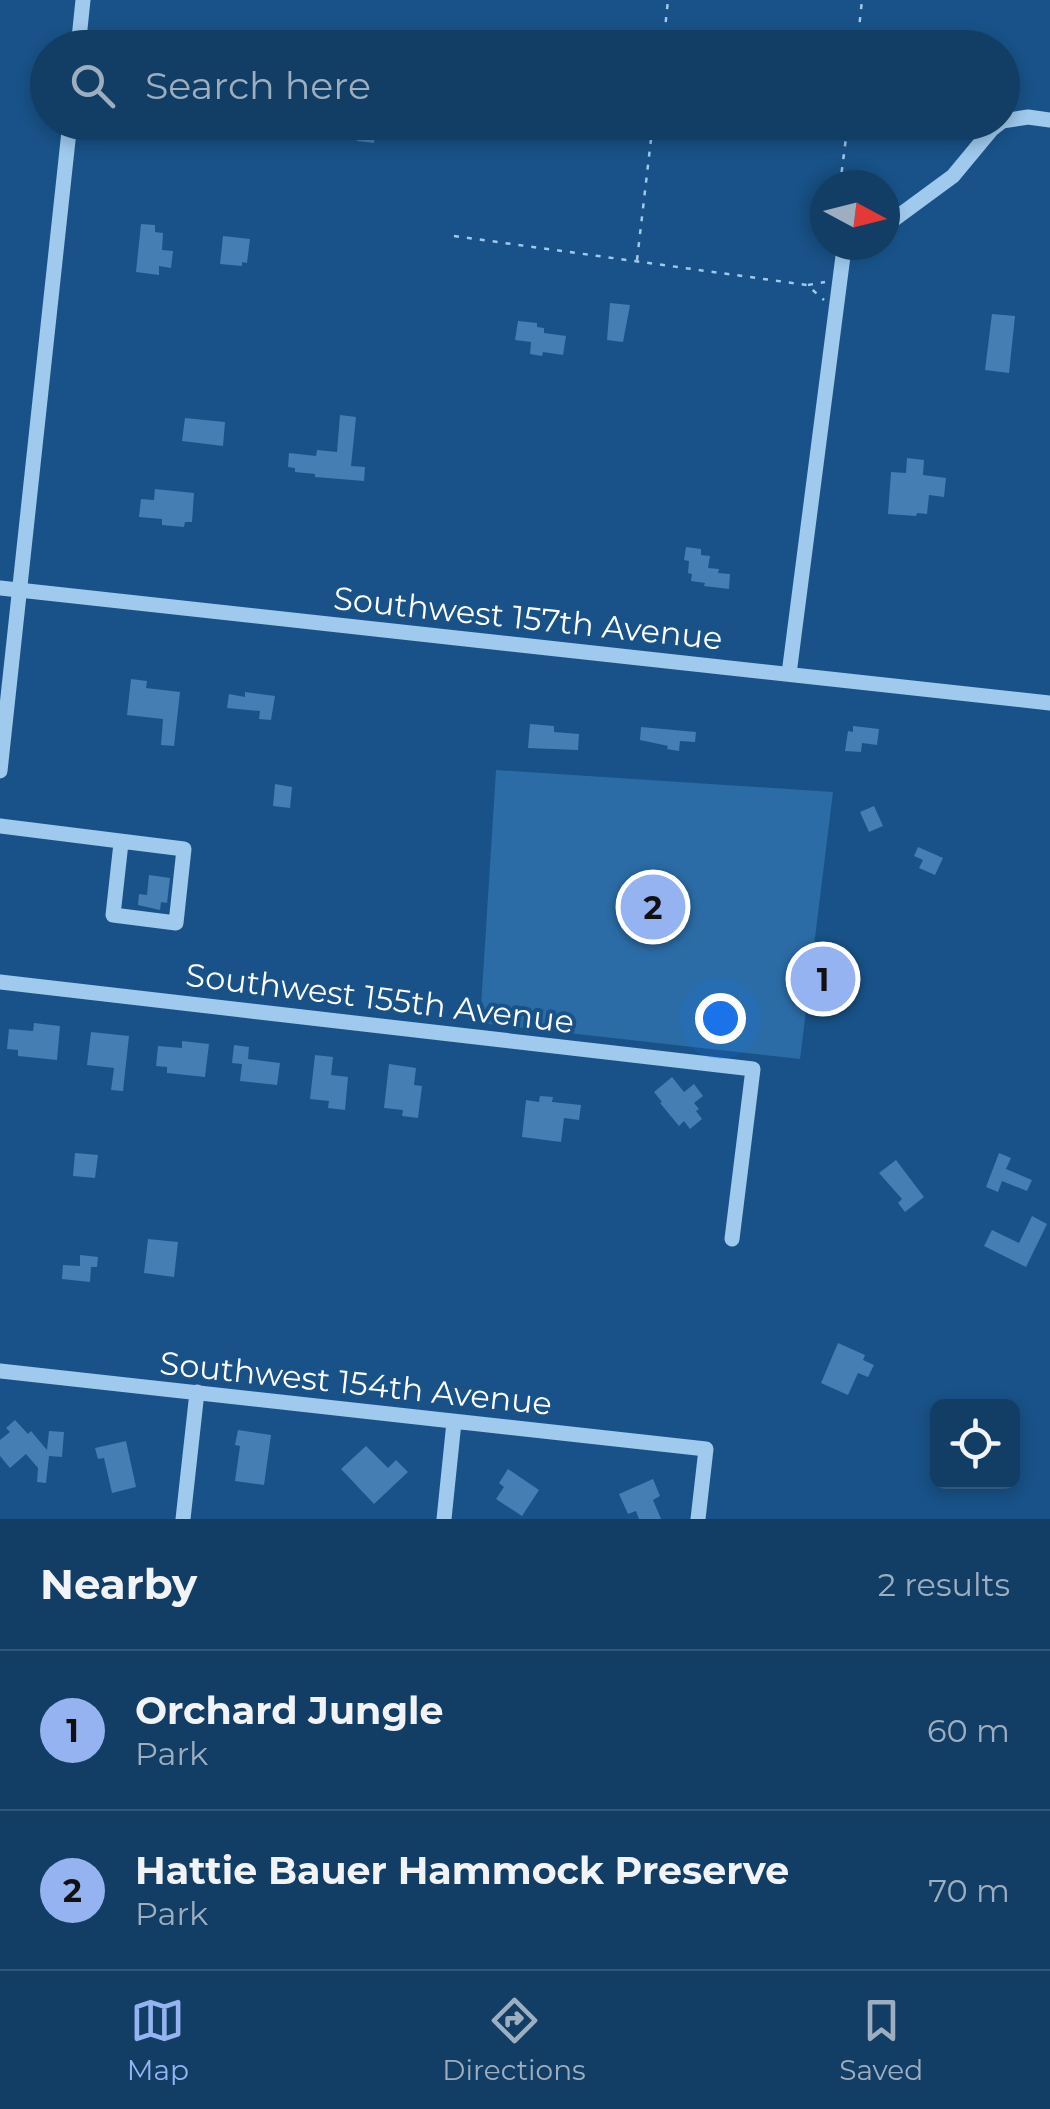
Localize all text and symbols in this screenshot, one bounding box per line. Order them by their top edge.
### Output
search box [30,30,1020,140]
icon: search [65,58,120,113]
text: Search here [145,62,371,109]
north arrow [810,170,900,260]
street label: Southwest 157th Avenue [332,578,724,658]
pin: 2 [620,870,686,944]
pin: 1 [790,942,856,1016]
street label: Southwest 155th Avenue [184,955,576,1041]
your location [695,993,746,1044]
street label: Southwest 154th Avenue [158,1343,554,1423]
map controls [930,1399,1020,1489]
button: locate [930,1399,1020,1489]
text: Nearby [40,1558,197,1610]
text: 2 results [878,1565,1010,1604]
text: Orchard Jungle [135,1687,444,1734]
text: 1 [66,1711,79,1750]
text: 60 m [927,1711,1010,1750]
text: Park [135,1734,208,1773]
text: Hattie Bauer Hammock Preserve [135,1847,789,1894]
text: 2 [63,1871,82,1910]
text: 70 m [928,1871,1010,1910]
text: Park [135,1894,208,1933]
tab: Map [127,1993,189,2087]
tab: Directions [442,1993,586,2087]
tab: Saved [839,1993,923,2087]

